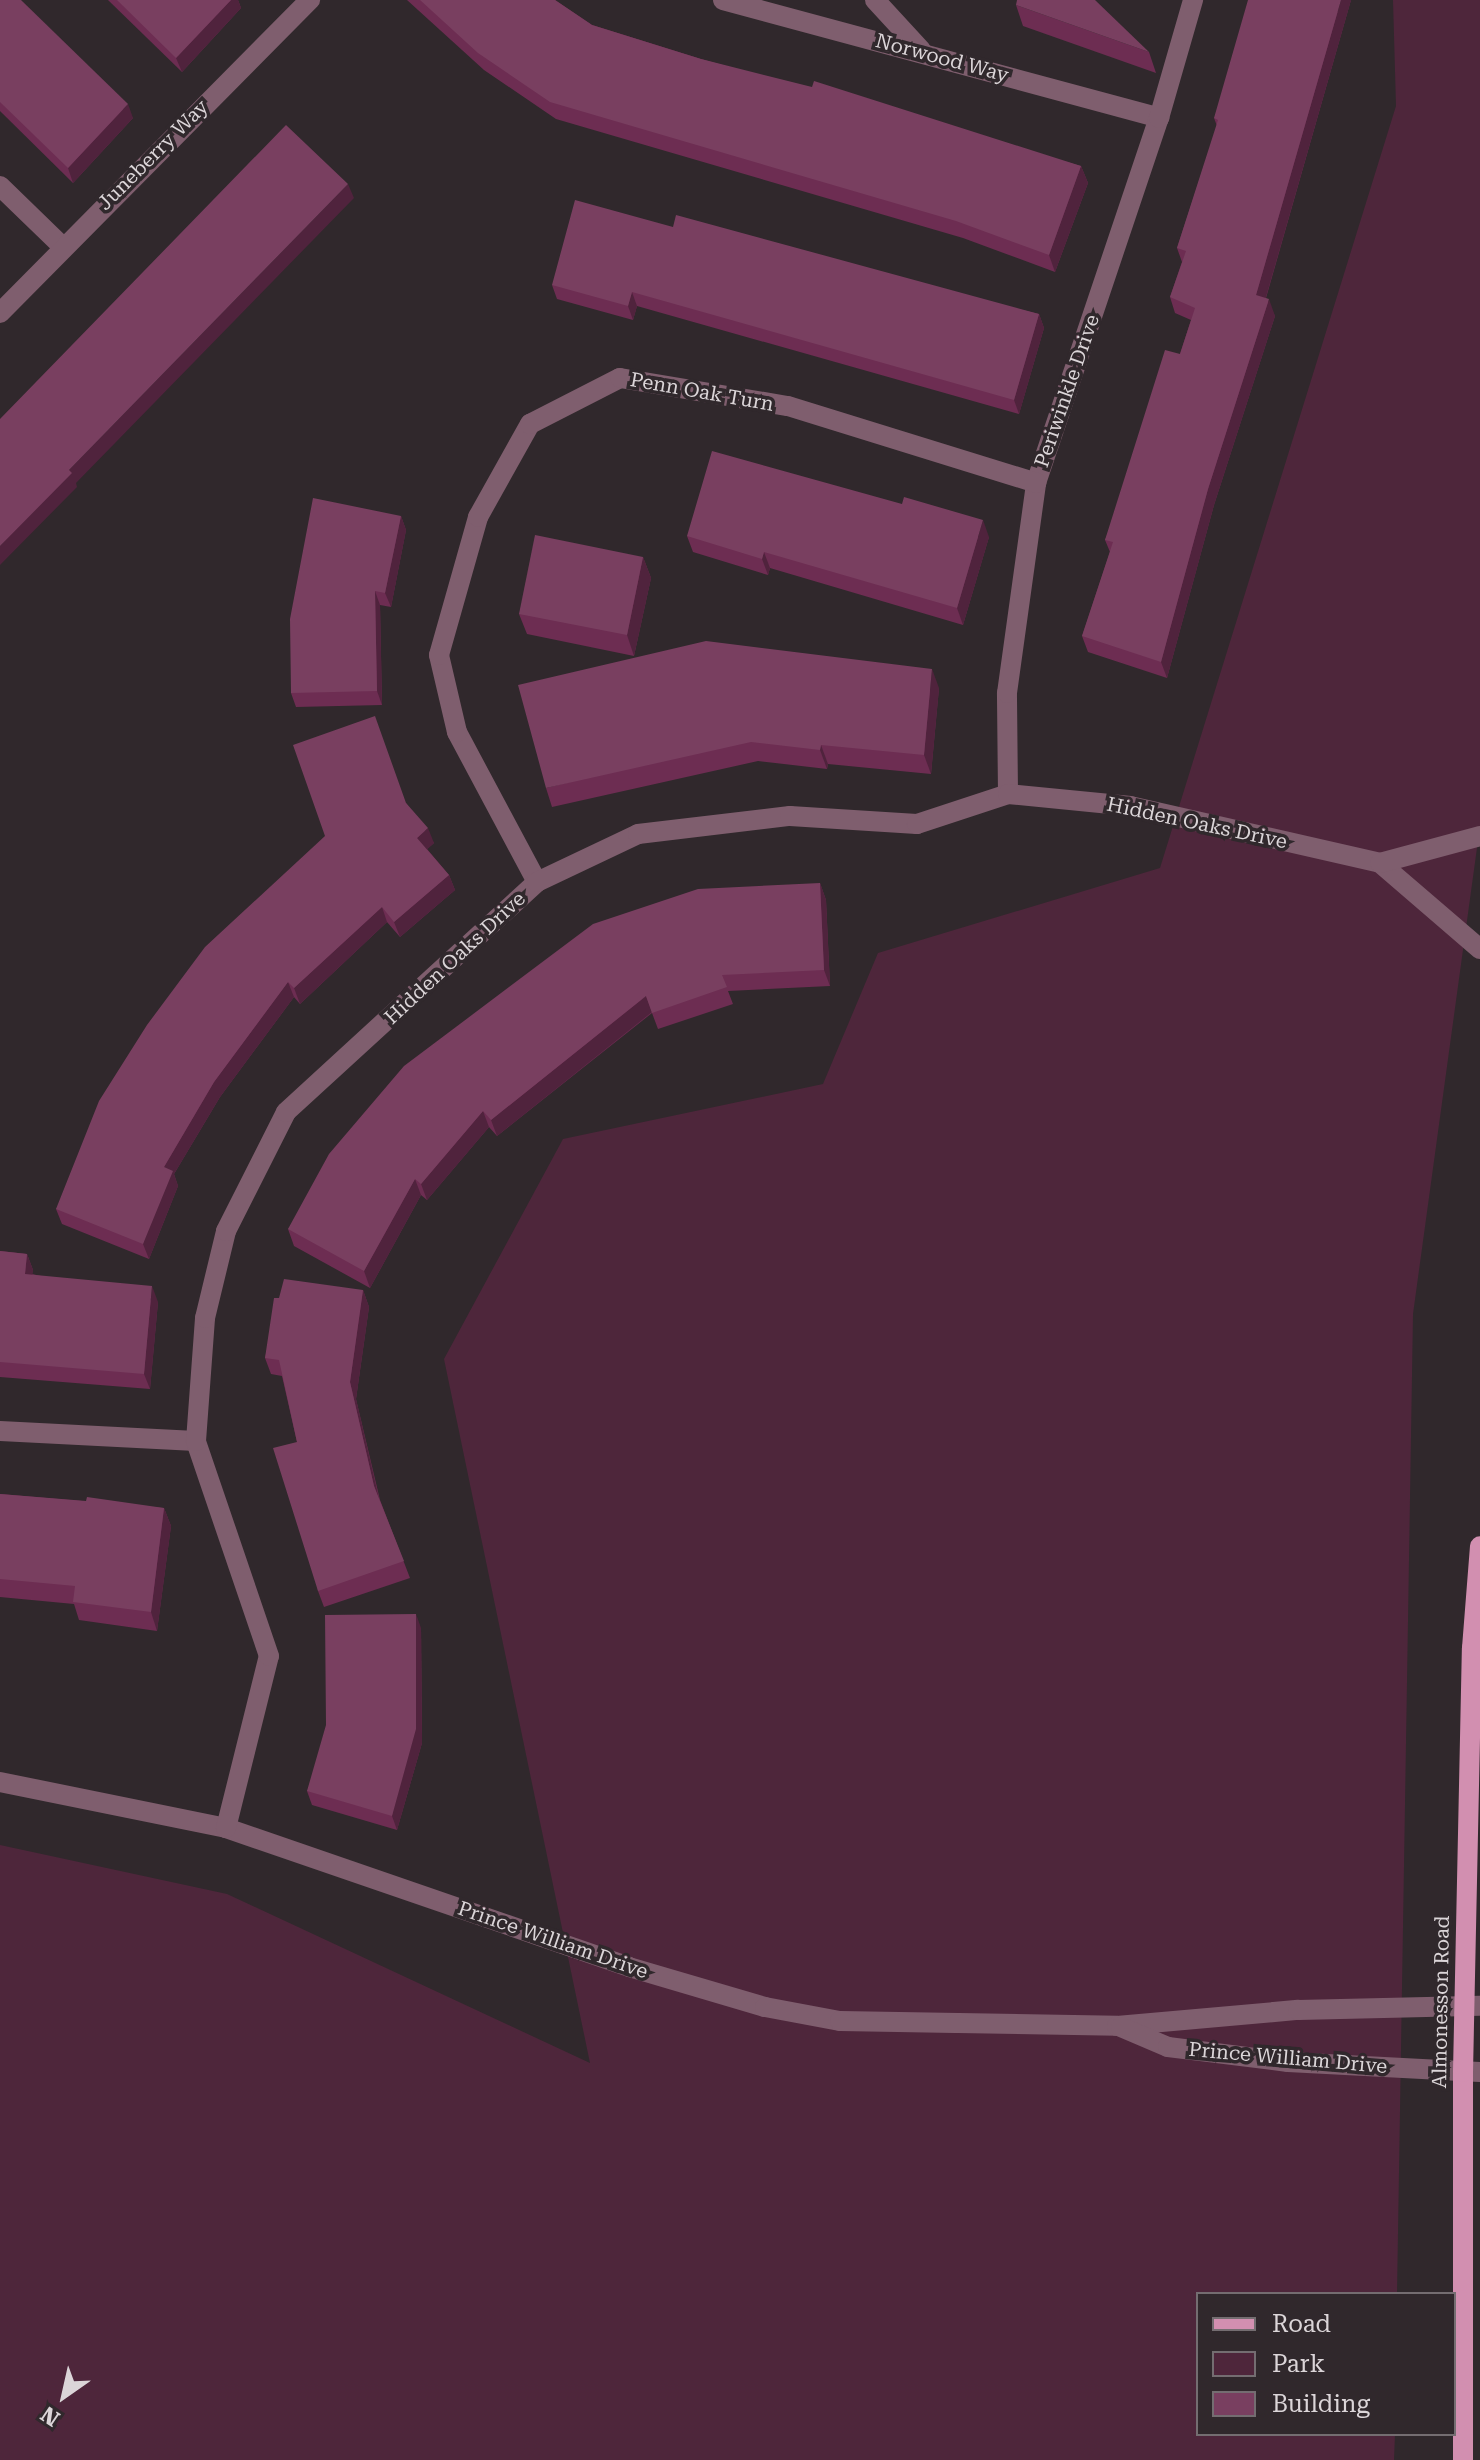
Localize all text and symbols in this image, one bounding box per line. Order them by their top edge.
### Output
street label: Norwood Way [873,29,1011,87]
street label: Juneberry Way [93,95,213,215]
street label: Periwinkle Drive [1030,311,1104,471]
street label: Penn Oak Turn [628,368,776,416]
street label: Hidden Oaks Drive [1105,792,1289,854]
street label: Hidden Oaks Drive [380,887,530,1029]
street label: Prince William Drive [455,1896,651,1984]
street label: Almonesson Road [1427,1915,1455,2089]
street label: Prince William Drive [1188,2037,1388,2079]
legend [1196,2292,1456,2436]
text: Road [1272,2310,1331,2338]
text: Park [1272,2350,1325,2378]
north arrow [24,2356,104,2436]
text: Building [1272,2390,1370,2418]
text: N [36,2401,64,2431]

